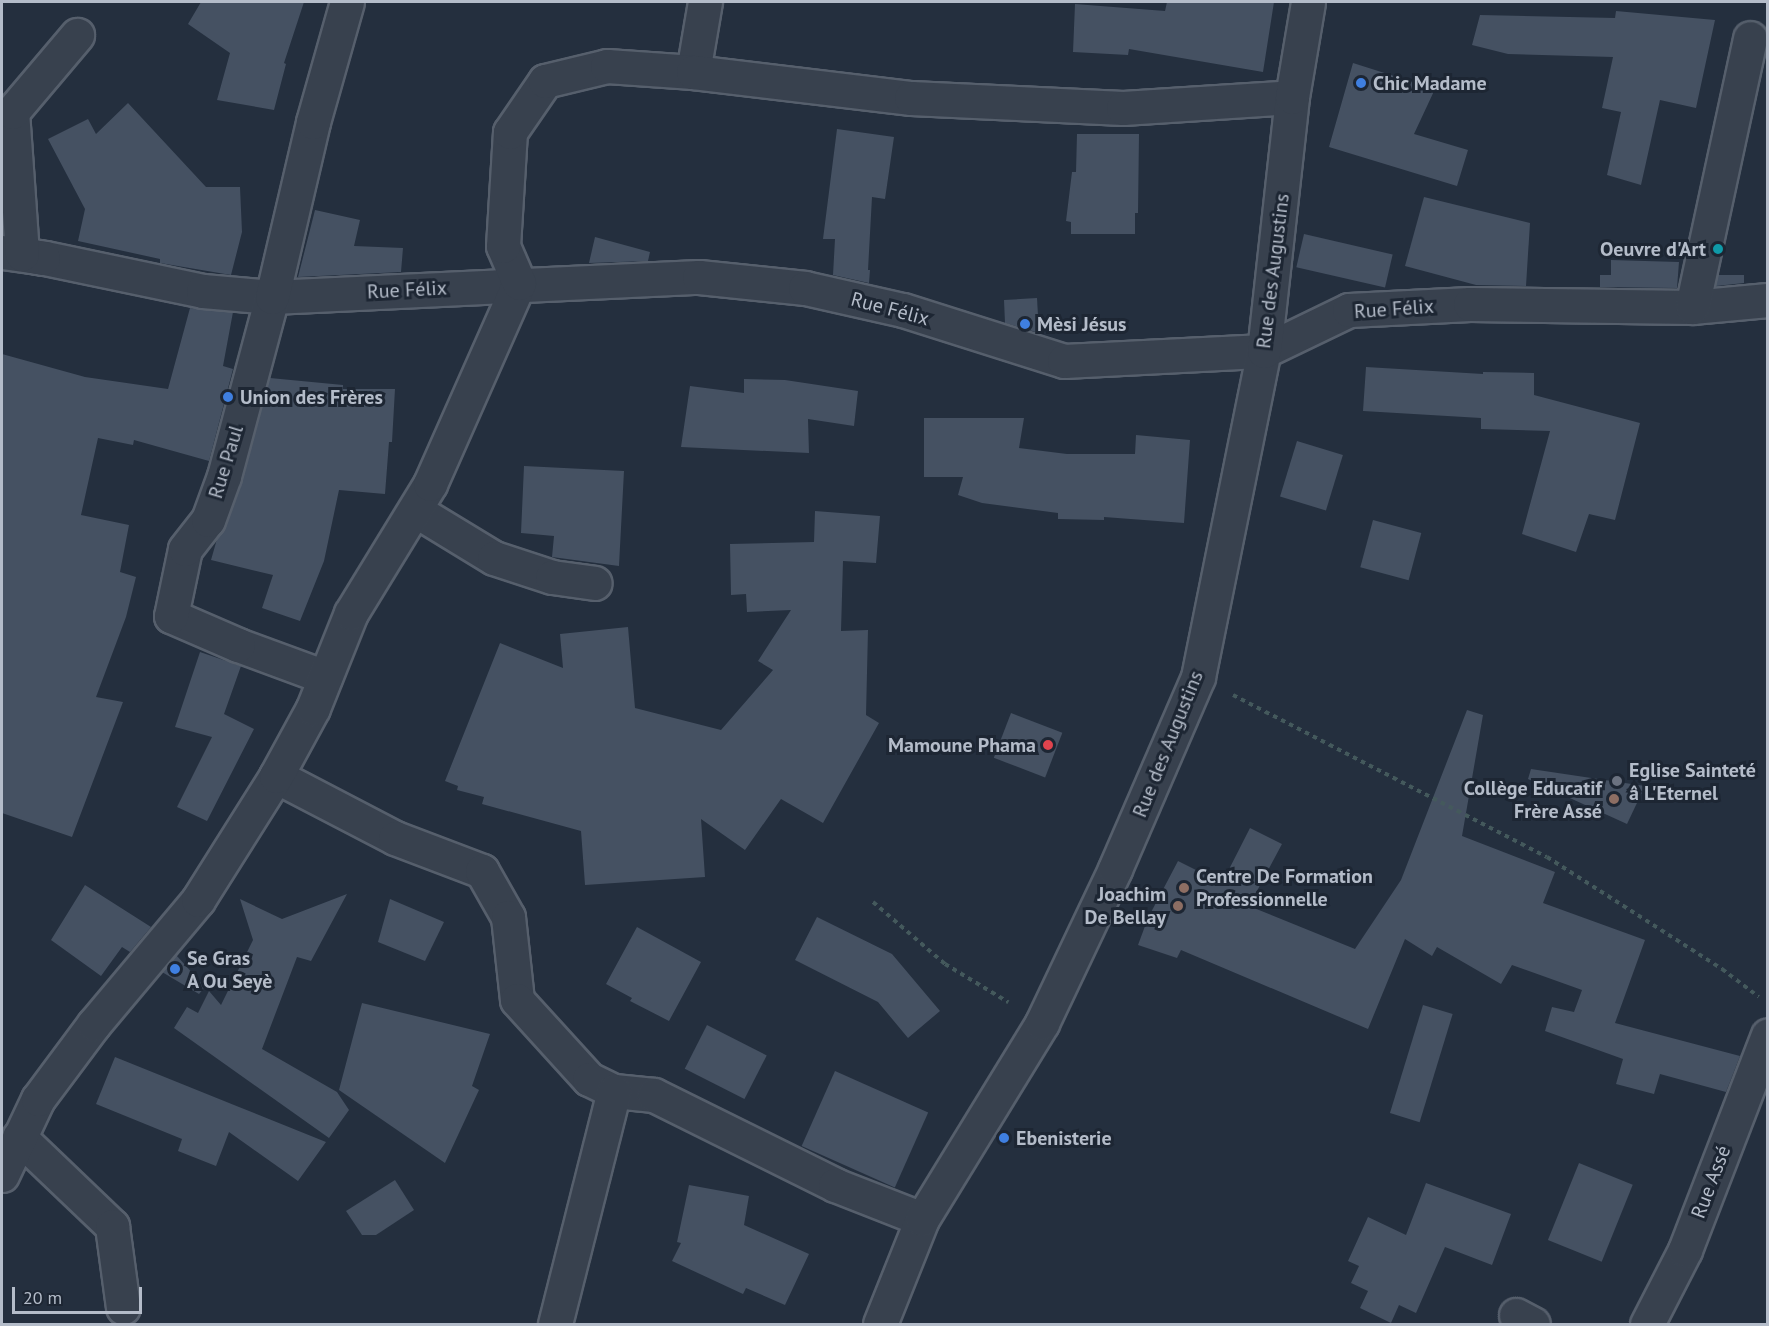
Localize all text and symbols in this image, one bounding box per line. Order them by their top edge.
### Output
place label: Chic Madame [1373,71,1487,95]
marker: Chic Madame [1354,76,1368,90]
street label: Rue des Augustins [1252,192,1294,350]
place label: Oeuvre d'Art [1600,237,1706,261]
marker: Oeuvre d'Art [1711,242,1725,256]
street label: Rue Félix [366,276,448,304]
street label: Rue Félix [848,287,932,331]
street label: Rue Félix [1353,294,1435,324]
place label: Mèsi Jésus [1037,312,1127,336]
marker: Mèsi Jésus [1018,317,1032,331]
place label: Union des Frères [240,385,383,409]
marker: Union des Frères [221,390,235,404]
street label: Rue Paul [204,423,248,501]
street label: Rue des Augustins [1128,667,1208,821]
place label: Mamoune Phama [888,733,1036,757]
marker: Mamoune Phama [1041,738,1055,752]
place label: Eglise Sainteté â L'Eternel [1629,758,1756,805]
marker: Eglise Sainteté â L'Eternel [1610,774,1624,788]
place label: Collège Educatif Frère Assé [1464,776,1602,823]
marker: Collège Educatif Frère Assé [1607,792,1621,806]
place label: Centre De Formation Professionnelle [1196,864,1373,911]
marker: Centre De Formation Professionnelle [1177,881,1191,895]
place label: Joachim De Bellay [1085,882,1166,929]
marker: Joachim De Bellay [1171,899,1185,913]
place label: Se Gras A Ou Seyè [187,946,273,993]
marker: Se Gras A Ou Seyè [168,962,182,976]
place label: Ebenisterie [1016,1126,1112,1150]
marker: Ebenisterie [997,1131,1011,1145]
street label: Rue Assé [1686,1142,1736,1222]
scale bar [15,1275,146,1313]
text: 20 m [23,1286,62,1309]

